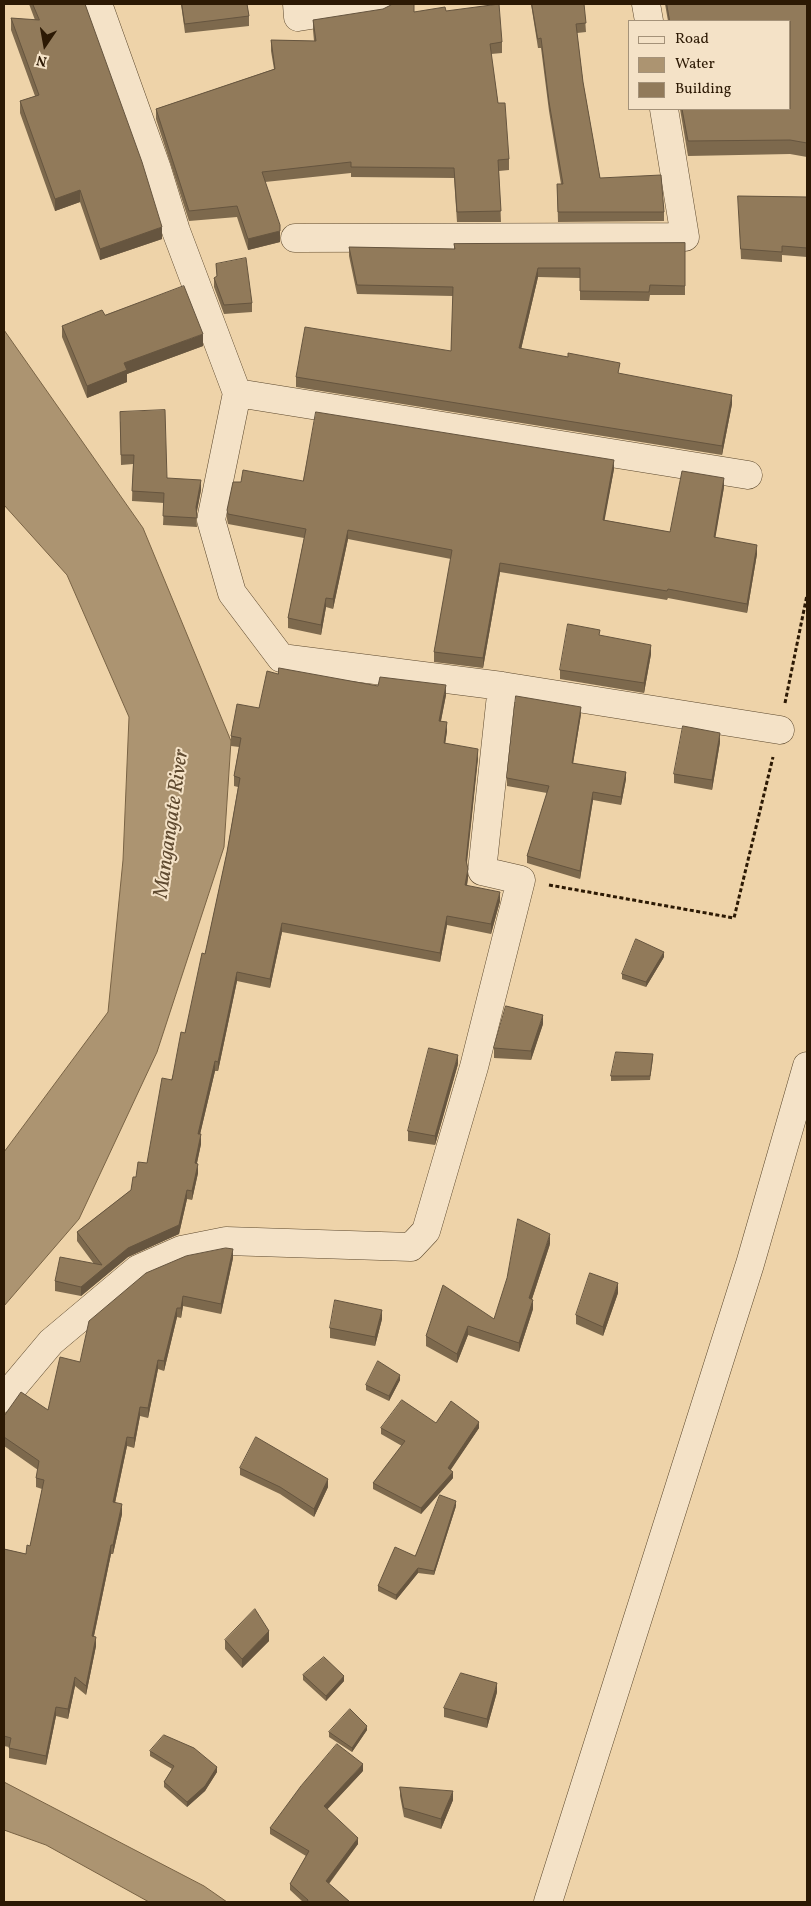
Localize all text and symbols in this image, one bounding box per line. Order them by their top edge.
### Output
north arrow [20,20,70,70]
legend [628,20,791,110]
text: Road [675,29,709,50]
text: N [35,50,49,71]
text: Water [675,54,715,75]
text: Building [675,79,731,100]
water label: Mangangate River [150,748,196,900]

